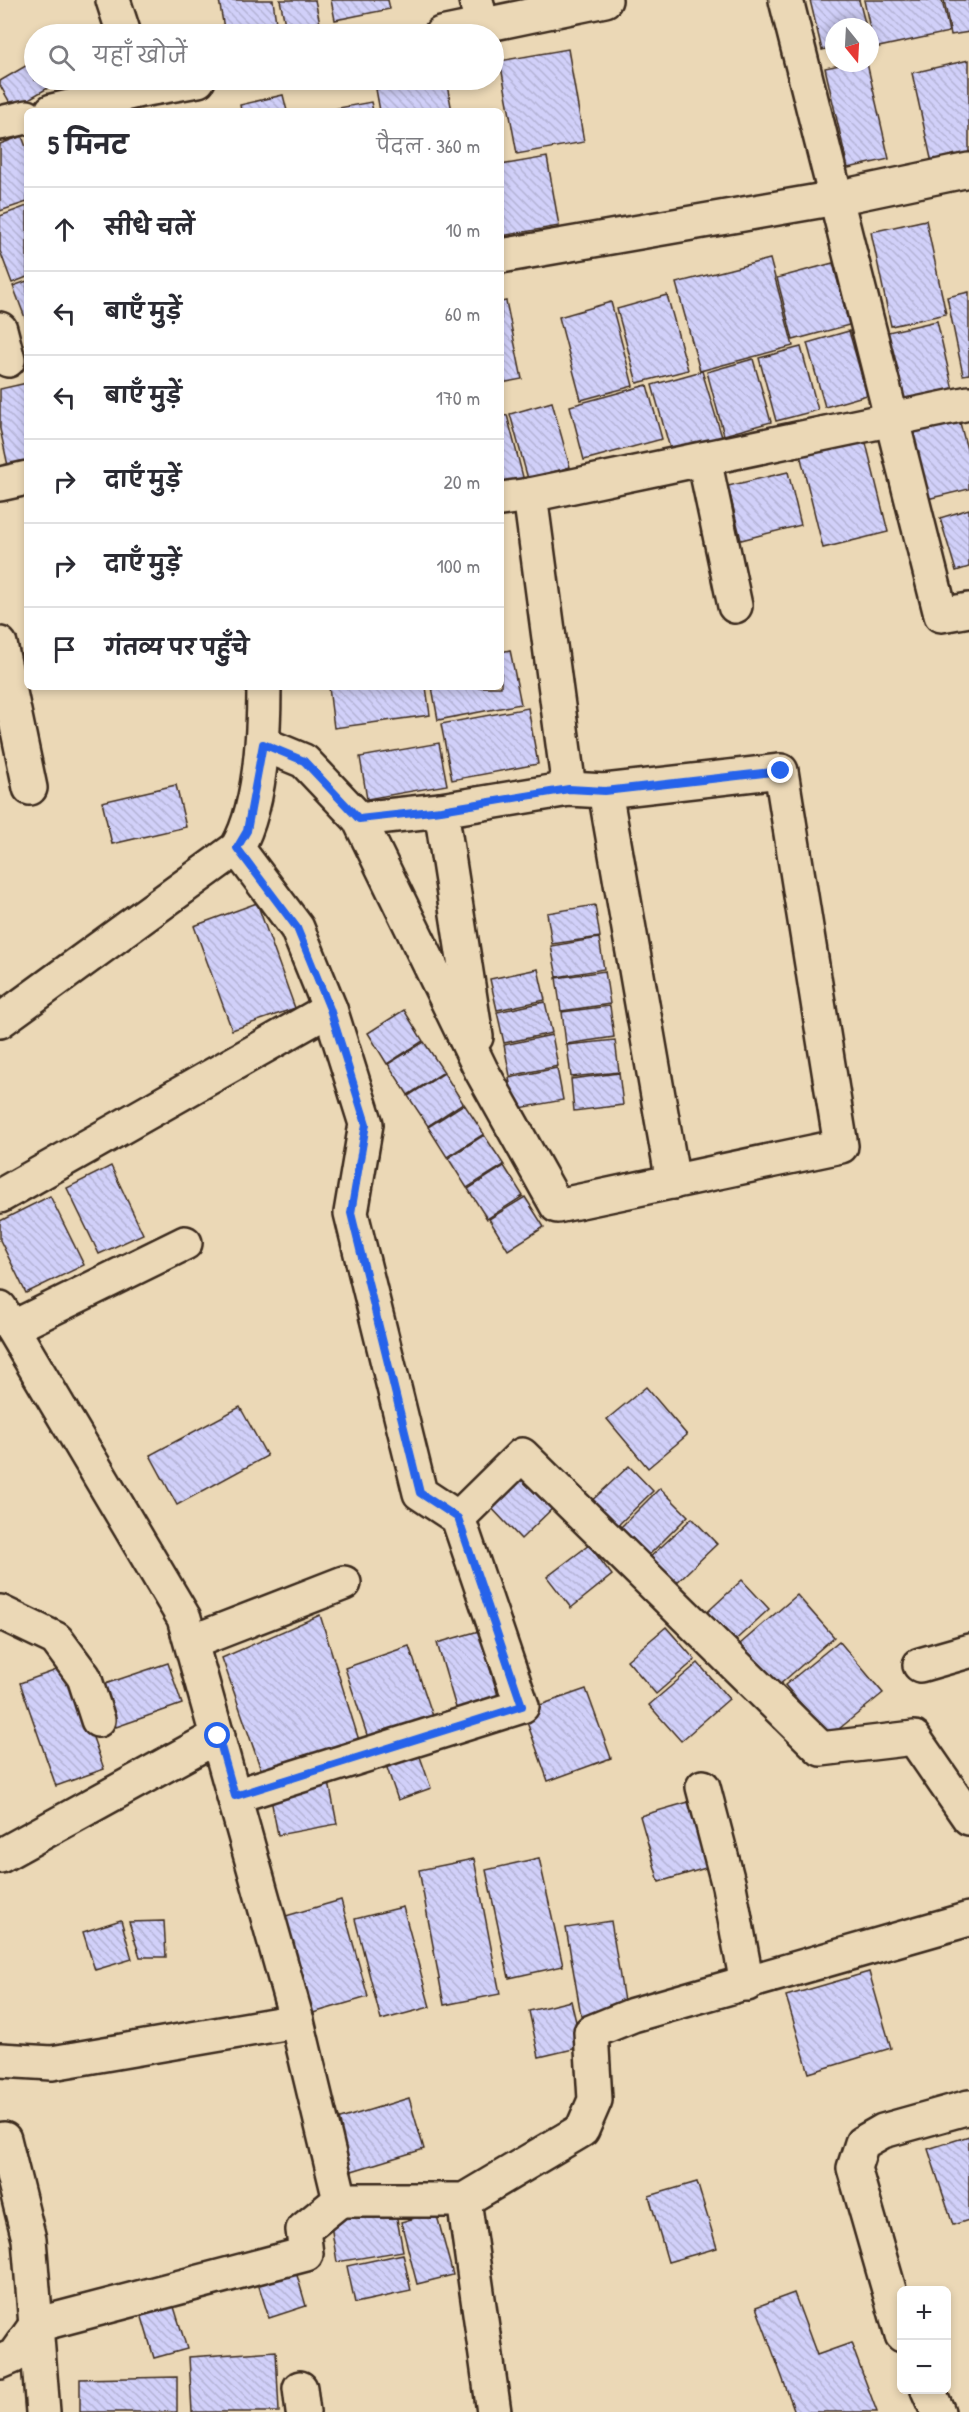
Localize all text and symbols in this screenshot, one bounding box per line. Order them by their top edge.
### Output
north arrow [825,18,879,72]
search box [24,24,504,90]
text: यहाँ खोजें [93,40,187,70]
icon: search [45,41,78,74]
text: 5 मिनट [48,127,128,162]
text: पैदल · 360 m [376,132,480,159]
text: सीधे चलें [105,212,195,242]
icon: ahead [48,213,81,246]
text: 10 m [446,216,480,243]
text: बाएँ मुड़ें [105,296,182,326]
icon: left [48,297,81,330]
text: 60 m [445,300,480,327]
text: बाएँ मुड़ें [105,380,182,410]
icon: left [48,381,81,414]
text: 170 m [436,384,480,411]
text: दाएँ मुड़ें [105,464,181,494]
icon: right [48,465,81,498]
text: 20 m [443,468,480,495]
text: दाएँ मुड़ें [105,548,181,578]
icon: right [48,549,81,582]
text: 100 m [437,552,480,579]
text: गंतव्य पर पहुँचे [105,632,249,662]
icon: arrive [48,633,81,666]
route end [767,757,793,783]
route start [204,1722,230,1748]
map controls [897,2286,951,2394]
button: + [897,2286,951,2340]
button: − [897,2340,951,2394]

